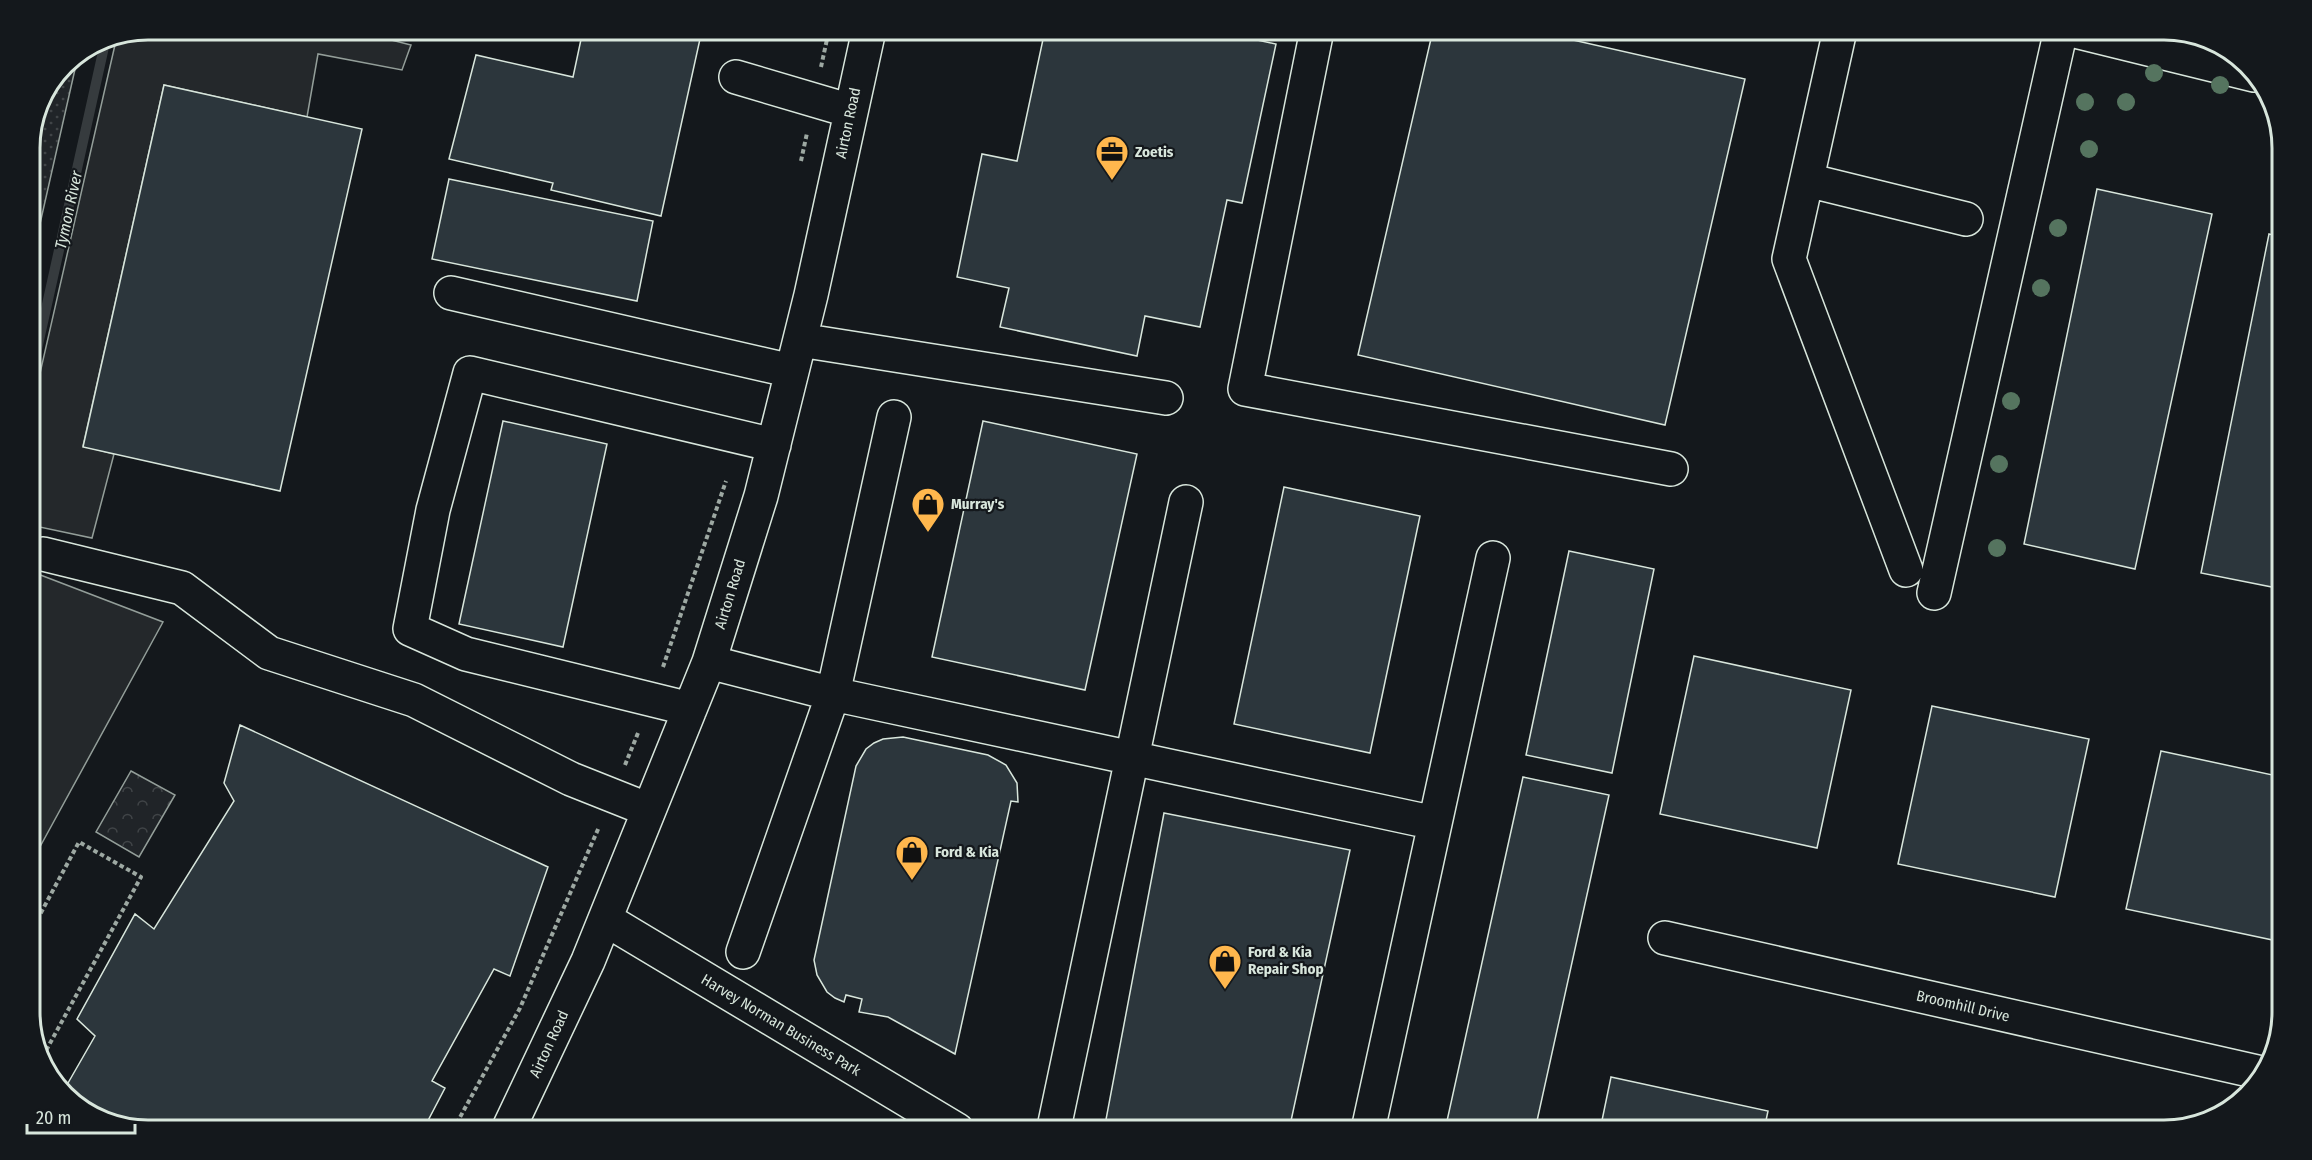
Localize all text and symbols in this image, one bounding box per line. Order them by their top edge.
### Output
street label: Airton Road [832,86,864,160]
office icon: Zoetis [1094,134,1130,181]
place label: Zoetis [1135,143,1174,161]
water label: Tymon River [51,169,86,251]
shop icon: Murray's [910,486,946,533]
place label: Murray's [951,495,1005,513]
street label: Airton Road [711,557,749,631]
shop icon: Ford & Kia [894,834,930,881]
place label: Ford & Kia [935,843,1000,861]
shop icon: Ford & Kia Repair Shop [1207,943,1243,990]
place label: Ford & Kia Repair Shop [1248,943,1324,978]
street label: Harvey Norman Business Park [698,970,864,1080]
street label: Broomhill Drive [1915,987,2011,1025]
street label: Airton Road [526,1008,572,1080]
scale bar [27,1097,135,1135]
text: 20 m [36,1107,71,1129]

